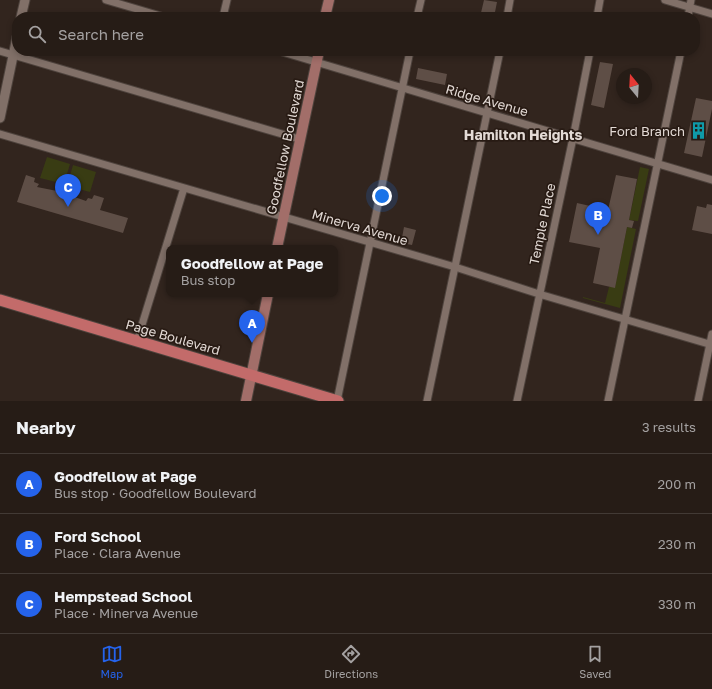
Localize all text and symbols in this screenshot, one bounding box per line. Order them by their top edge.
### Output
search box [12,12,700,56]
icon: search [26,23,48,45]
text: Search here [58,25,144,43]
north arrow [616,68,652,104]
street label: Goodfellow Boulevard [263,78,307,216]
street label: Ridge Avenue [444,81,530,119]
building icon: Ford Branch [688,121,708,141]
place label: Ford Branch [609,123,685,139]
district label: Hamilton Heights [464,126,582,143]
pin: C [55,174,81,207]
street label: Temple Place [526,182,558,266]
your location [372,186,392,206]
pin: B [585,202,611,235]
street label: Minerva Avenue [310,206,410,248]
popup [166,245,338,297]
text: Goodfellow at Page [181,254,323,272]
text: Bus stop [181,272,235,288]
pin: A [239,310,265,343]
street label: Page Boulevard [124,316,222,358]
text: Nearby [16,417,76,438]
text: 3 results [642,419,696,435]
text: Goodfellow at Page [54,467,197,485]
text: A [24,476,34,492]
text: 200 m [658,476,696,492]
text: Bus stop · Goodfellow Boulevard [54,485,256,501]
text: Ford School [54,527,141,545]
text: B [24,536,34,552]
text: 230 m [658,536,696,552]
text: Place · Clara Avenue [54,545,181,561]
text: Hempstead School [54,587,192,605]
text: C [24,596,34,612]
text: 330 m [658,596,696,612]
text: Place · Minerva Avenue [54,605,198,621]
tab: Map [101,643,123,680]
tab: Directions [324,643,378,680]
tab: Saved [579,643,611,680]

